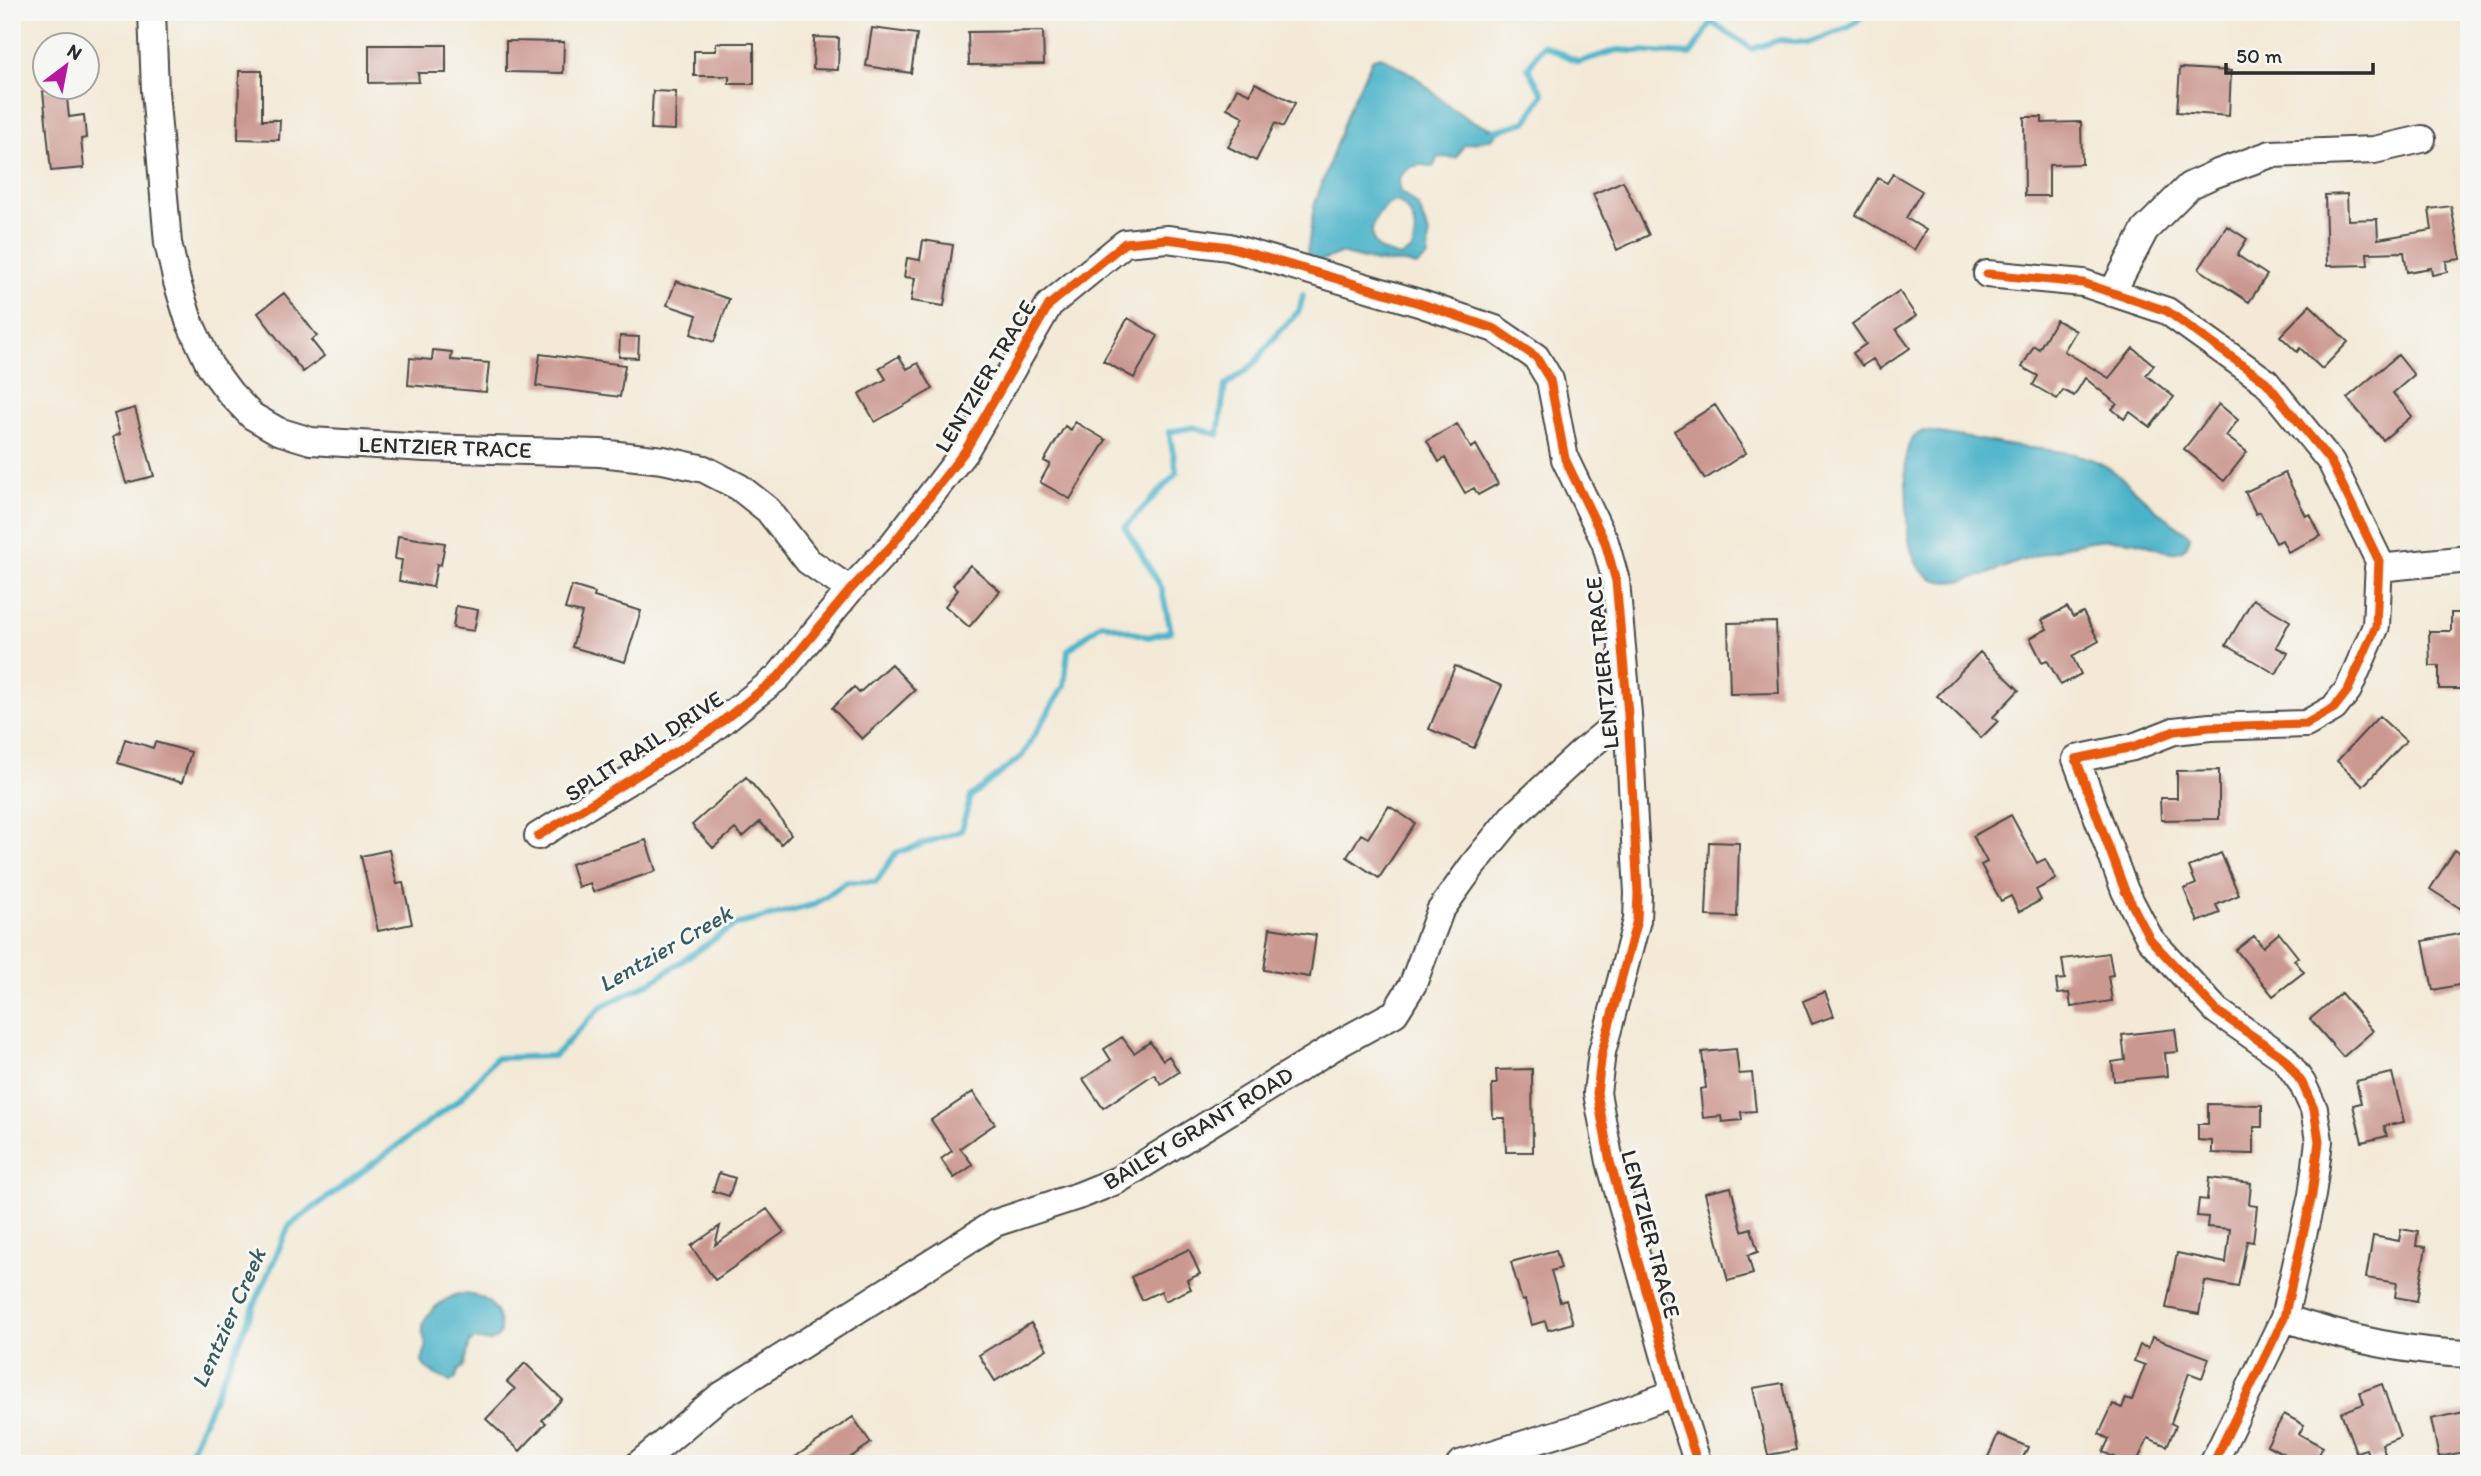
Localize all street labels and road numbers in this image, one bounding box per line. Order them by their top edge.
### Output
street label: LENTZIER TRACE [928,294,1042,457]
street label: LENTZIER TRACE [358,430,532,464]
street label: LENTZIER TRACE [1579,575,1625,751]
street label: SPLIT RAIL DRIVE [560,684,729,808]
street label: BAILEY GRANT ROAD [1098,1060,1298,1196]
street label: LENTZIER TRACE [1615,1147,1687,1321]

